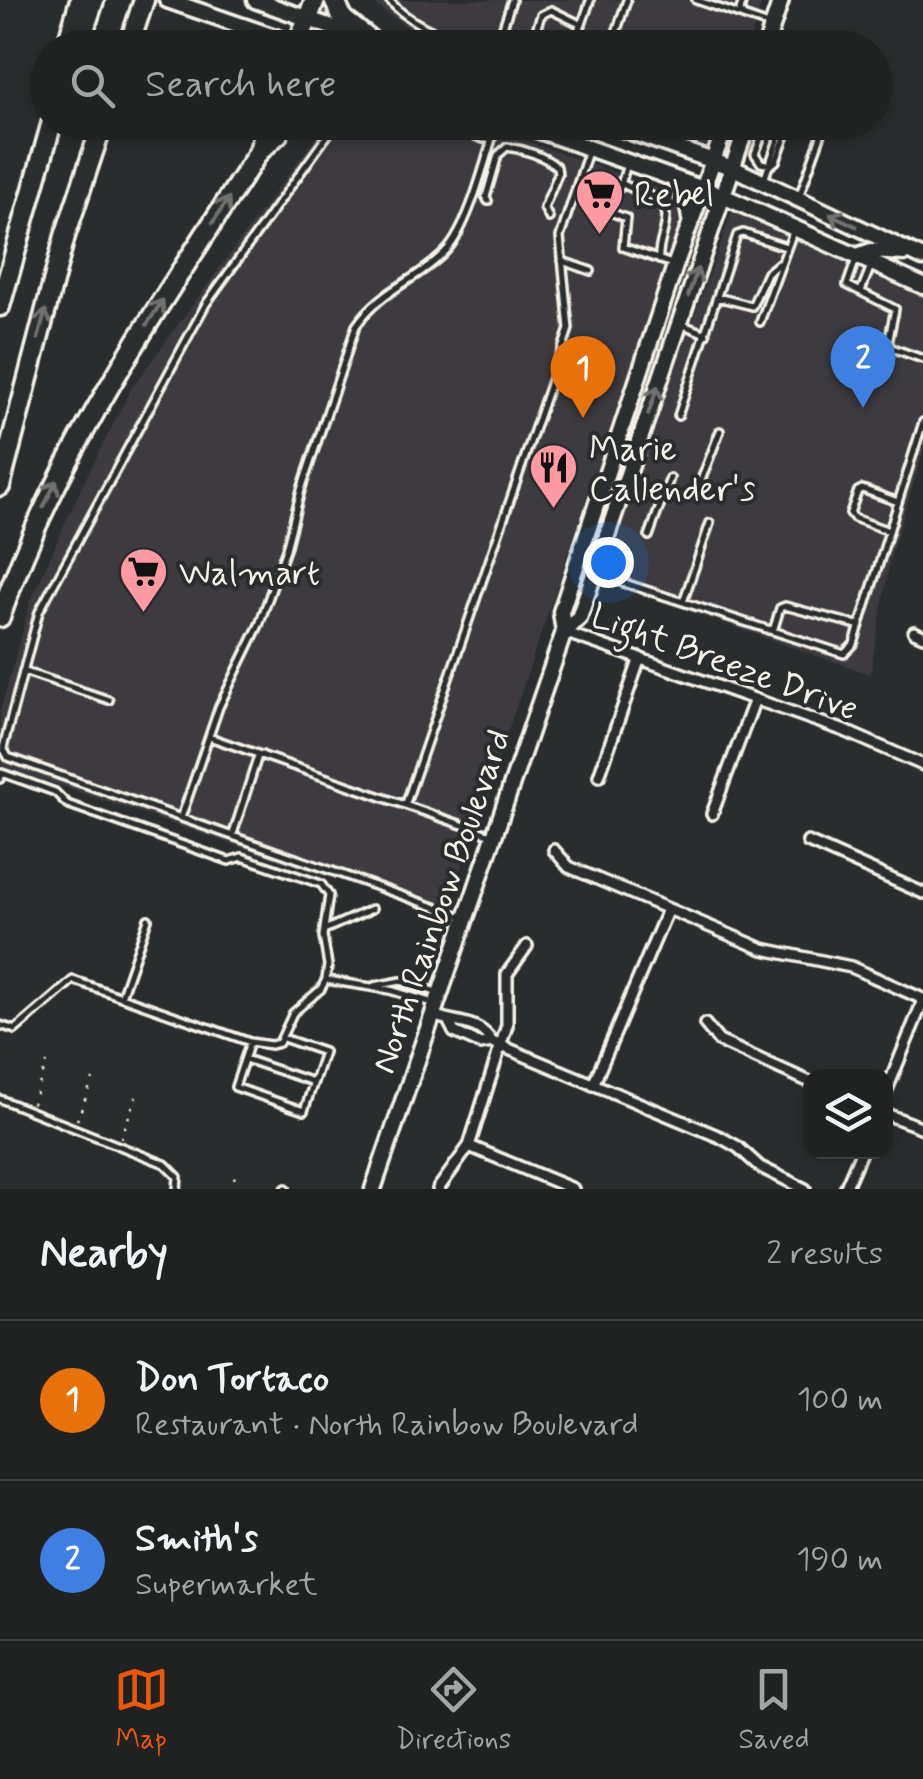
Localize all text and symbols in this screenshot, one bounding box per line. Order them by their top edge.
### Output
search box [30,30,893,140]
icon: search [65,58,120,113]
text: Search here [145,61,336,110]
supermarket icon: Rebel [573,168,625,236]
place label: Rebel [634,173,714,219]
one-way arrow [211,196,232,224]
one-way arrow [828,210,858,229]
one-way arrow [685,267,703,298]
one-way arrow [145,298,166,326]
one-way arrow [34,309,53,340]
pin: 2 [830,326,896,408]
pin: 1 [550,336,616,418]
one-way arrow [645,385,663,417]
place label: Marie Callender's [589,427,755,513]
restaurant icon: Marie Callender's [528,442,580,510]
one-way arrow [41,480,60,510]
your location [583,537,634,588]
supermarket icon: Walmart [118,546,170,614]
place label: Walmart [179,551,320,597]
street label: Light Breeze Drive [583,593,864,736]
street label: North Rainbow Boulevard [361,723,522,1080]
map controls [803,1069,893,1159]
button: layers [803,1069,893,1159]
text: Nearby [40,1227,168,1282]
text: 2 results [766,1233,883,1275]
text: Don Tortaco [135,1355,329,1404]
text: 1 [65,1379,80,1421]
text: 100 m [797,1379,883,1421]
text: Restaurant · North Rainbow Boulevard [135,1404,639,1446]
text: Smith's [135,1515,258,1564]
text: 2 [65,1539,80,1581]
text: 190 m [796,1539,883,1581]
text: Supermarket [135,1564,318,1606]
tab: Map [114,1662,169,1759]
tab: Directions [396,1662,511,1759]
tab: Saved [739,1662,809,1759]

